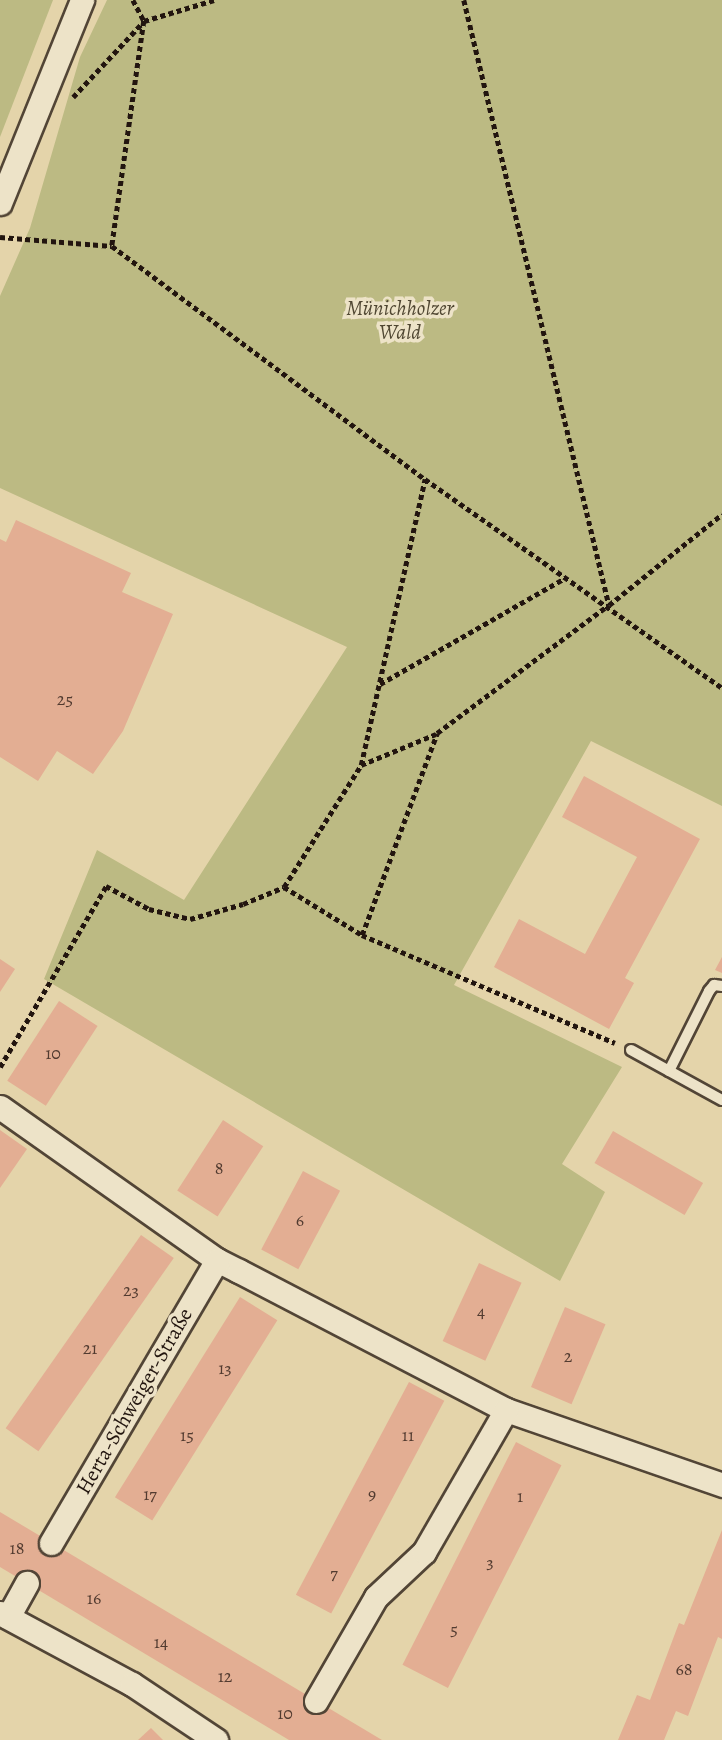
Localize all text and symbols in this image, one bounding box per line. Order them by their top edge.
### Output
park label: Münichholzer Wald [346,295,454,345]
house number: 25 [57,688,73,710]
house number: 10 [45,1042,61,1064]
house number: 8 [215,1157,223,1179]
house number: 6 [296,1209,304,1231]
house number: 23 [123,1279,139,1301]
house number: 4 [477,1300,485,1322]
street label: Herta-Schweiger-Straße [70,1303,198,1499]
house number: 21 [83,1337,97,1359]
house number: 2 [564,1345,572,1367]
house number: 13 [218,1357,232,1379]
house number: 15 [180,1424,194,1446]
house number: 11 [402,1424,414,1446]
house number: 17 [143,1483,157,1505]
house number: 9 [368,1483,376,1505]
house number: 1 [517,1485,523,1507]
house number: 18 [10,1537,24,1559]
house number: 3 [486,1551,494,1573]
house number: 7 [330,1562,338,1584]
house number: 16 [87,1587,101,1609]
house number: 5 [450,1618,458,1640]
house number: 14 [154,1631,168,1653]
house number: 68 [675,1658,693,1680]
house number: 12 [218,1665,232,1687]
house number: 10 [277,1702,293,1724]

